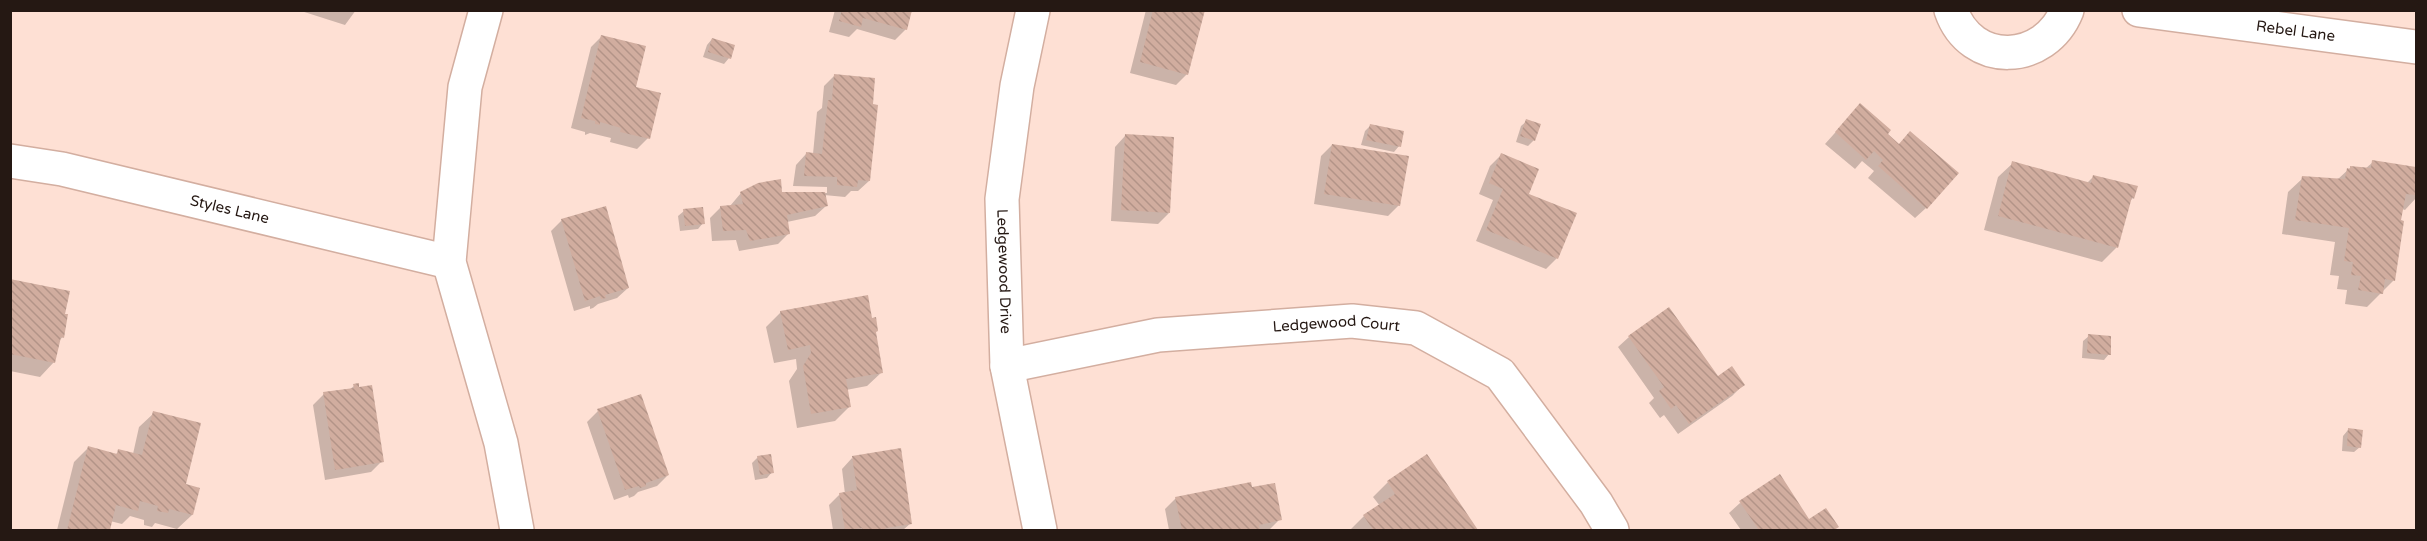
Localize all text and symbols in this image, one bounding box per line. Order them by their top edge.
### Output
street label: Rebel Lane [2255,17,2336,45]
street label: Styles Lane [188,191,271,227]
street label: Ledgewood Drive [993,209,1015,334]
street label: Ledgewood Court [1272,312,1401,336]

